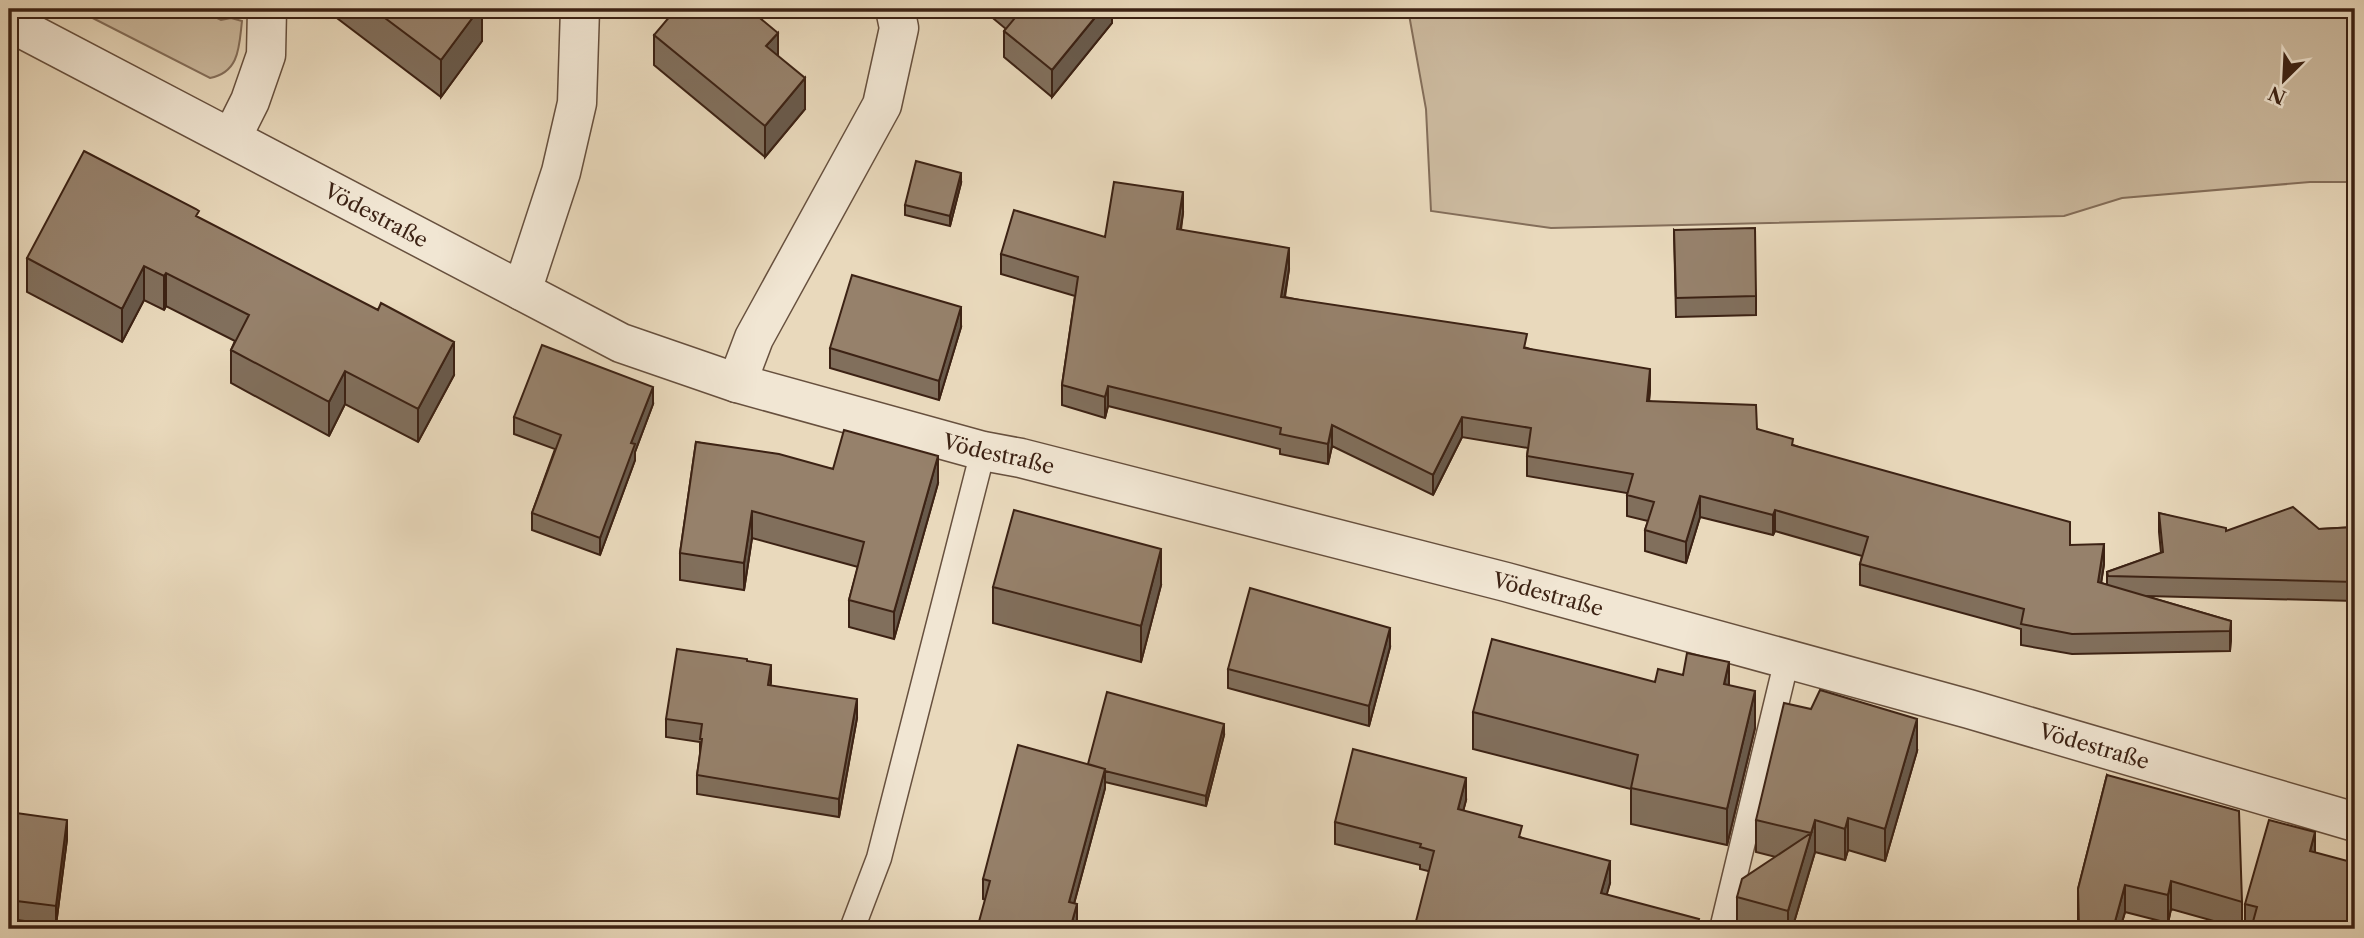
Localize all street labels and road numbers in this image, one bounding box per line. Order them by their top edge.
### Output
street label: Vödestraße [320,177,433,252]
street label: Vödestraße [939,428,1057,479]
street label: Vödestraße [1489,566,1606,621]
street label: Vödestraße [2035,717,2152,774]

